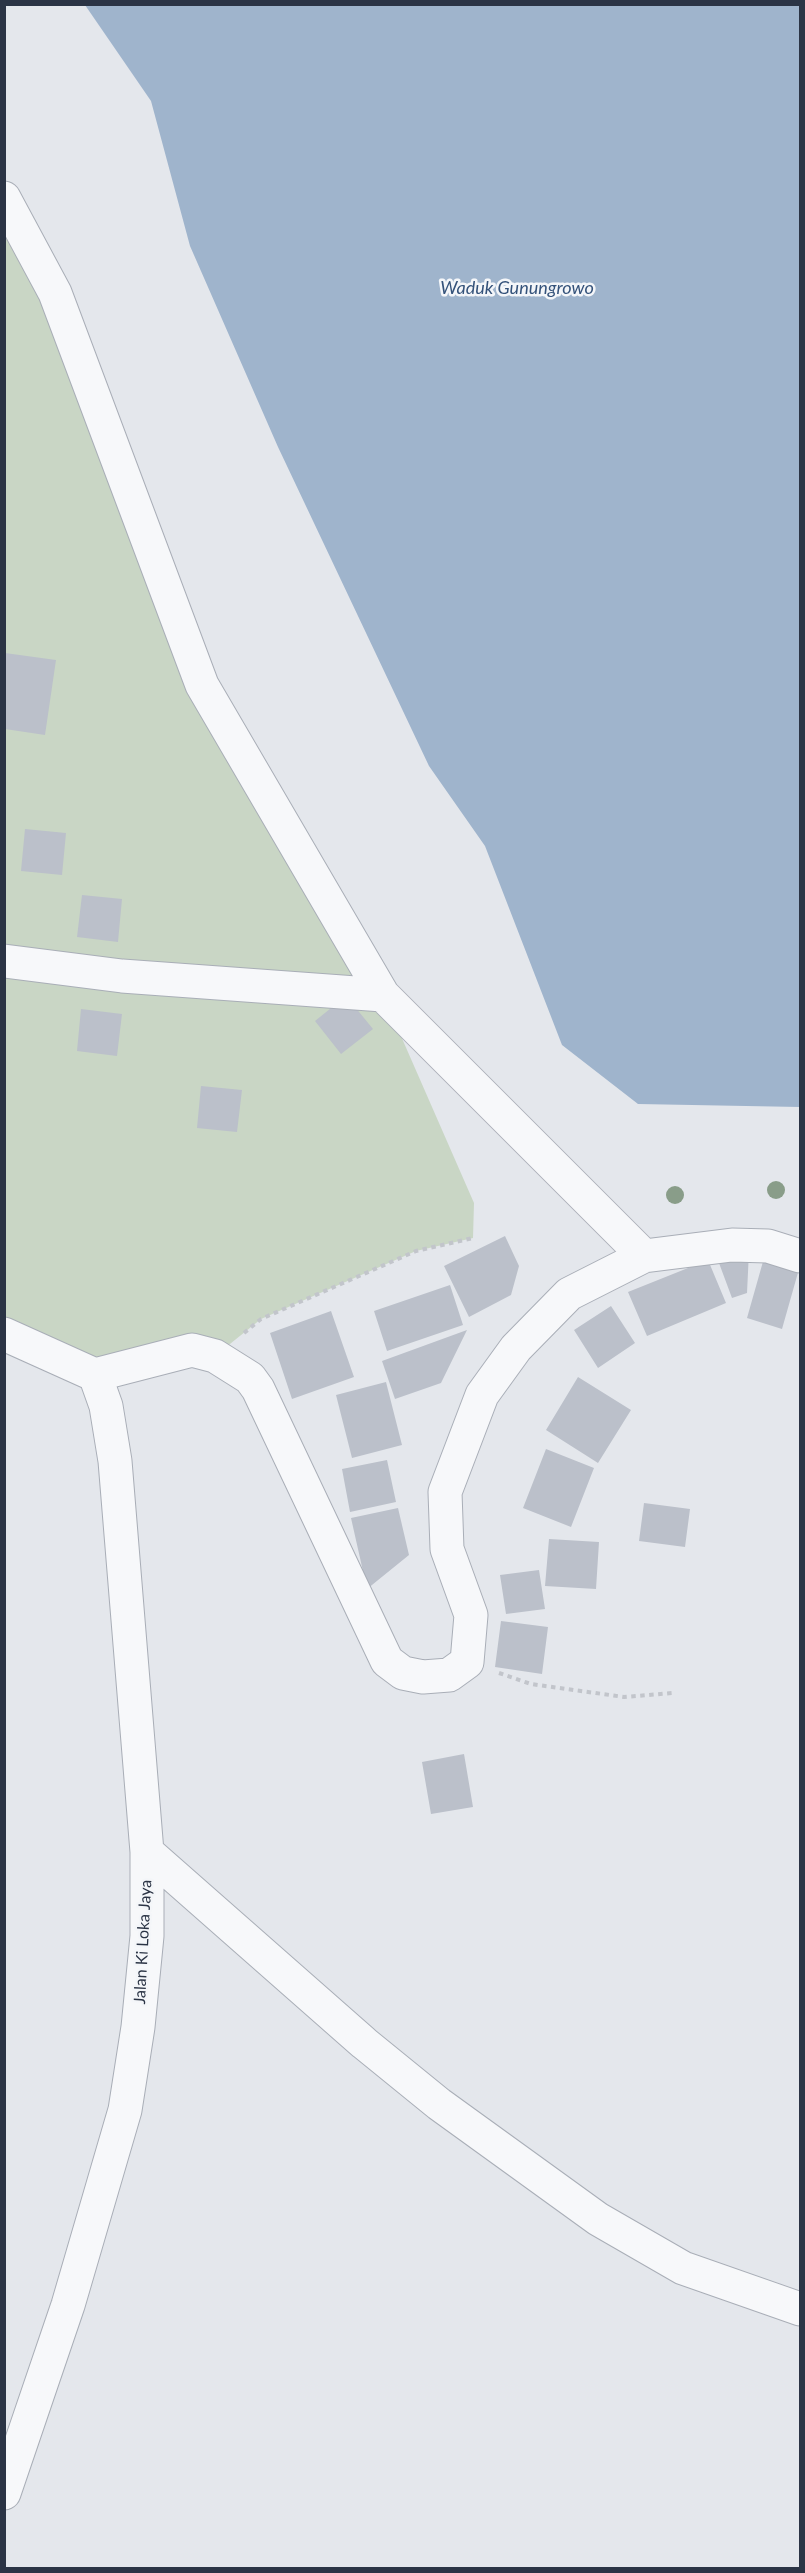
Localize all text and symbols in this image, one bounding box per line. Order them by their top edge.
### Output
water label: Waduk Gunungrowo [440,277,594,299]
street label: Jalan Ki Loka Jaya [130,1879,156,2005]

